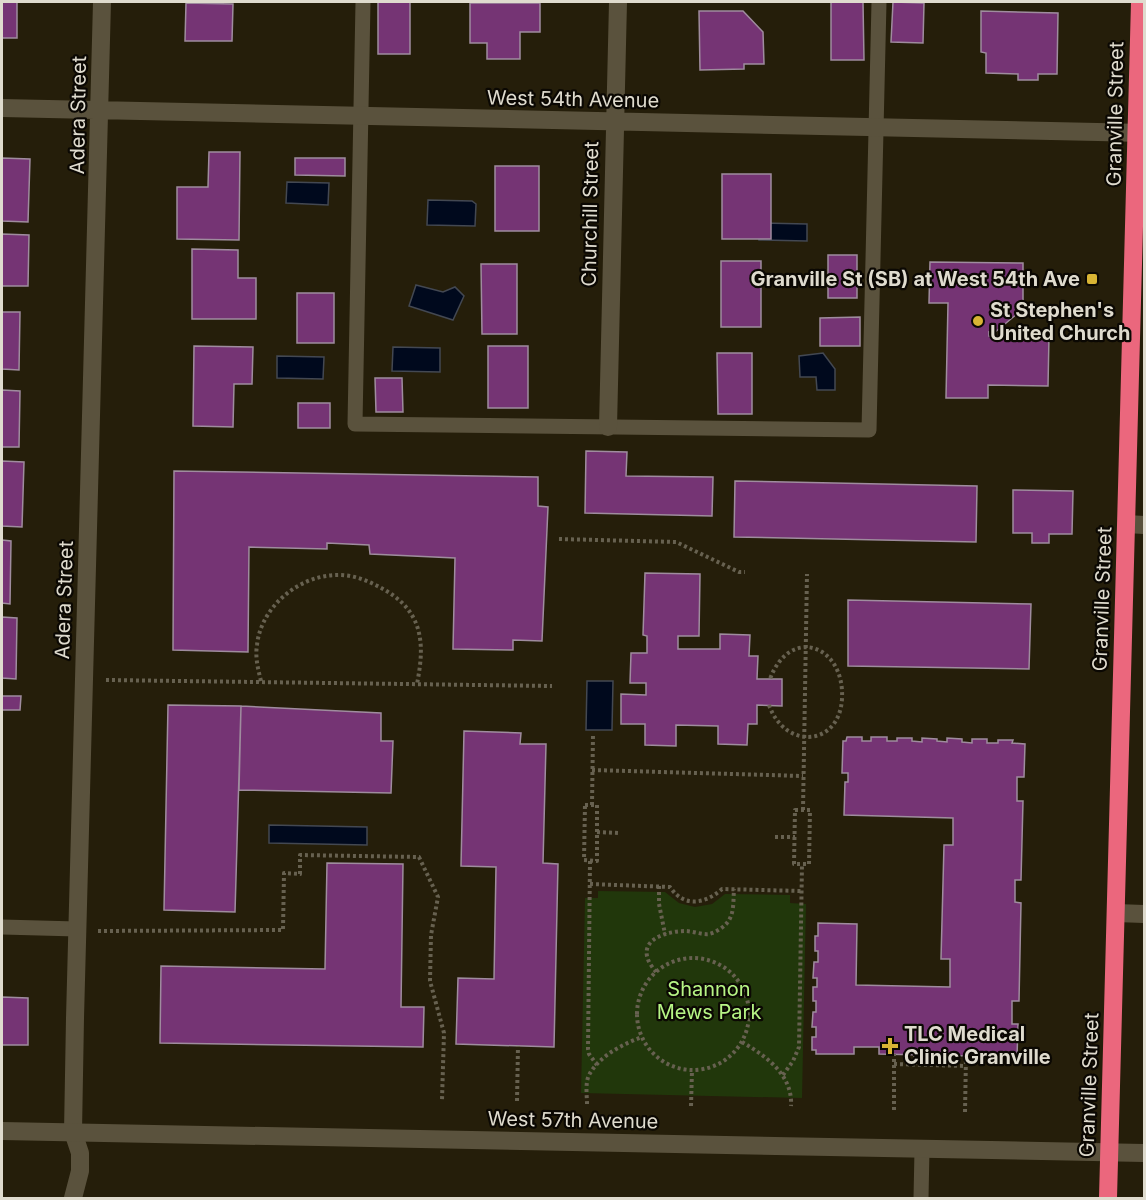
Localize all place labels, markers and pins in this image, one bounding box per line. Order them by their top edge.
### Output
place label: Granville St (SB) at West 54th Ave [751,267,1080,291]
marker: Granville St (SB) at West 54th Ave [1085,272,1099,286]
place label: St Stephen's United Church [990,298,1130,345]
marker: St Stephen's United Church [971,314,985,328]
place label: TLC Medical Clinic Granville [904,1022,1051,1069]
marker: TLC Medical Clinic Granville [881,1037,899,1055]

